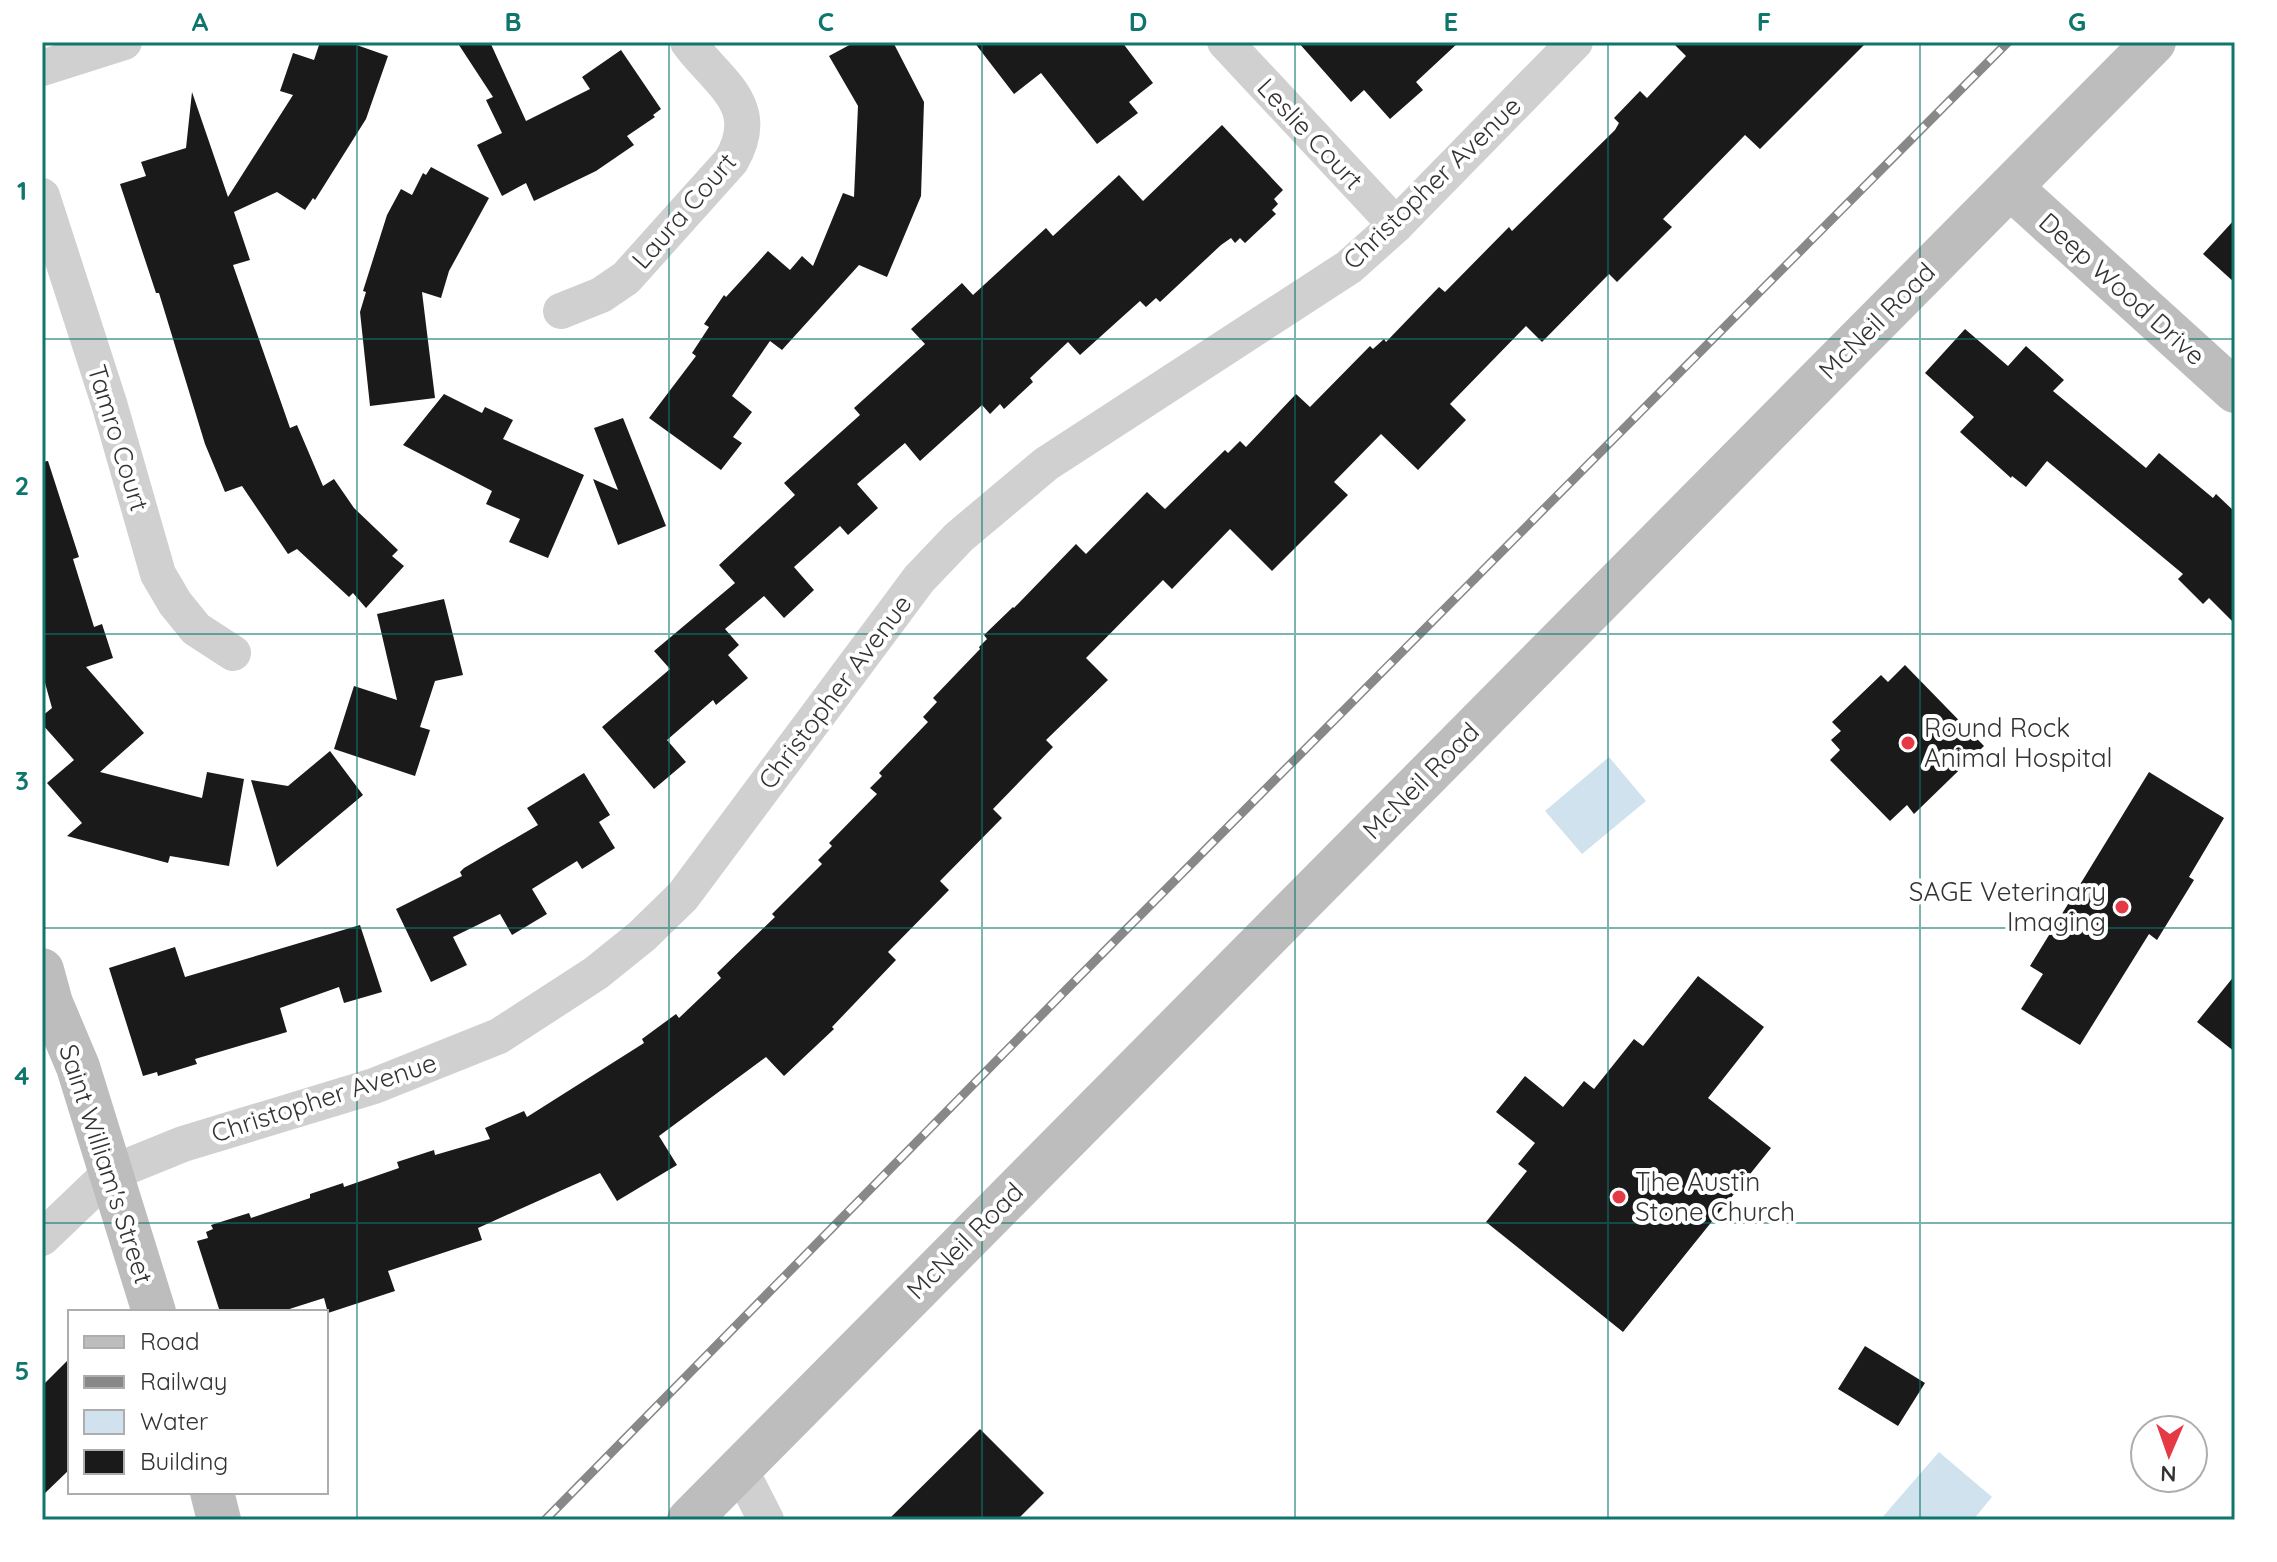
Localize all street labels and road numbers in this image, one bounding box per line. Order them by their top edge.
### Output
street label: Leslie Court [1250,71,1370,196]
street label: Christopher Avenue [1336,89,1528,276]
street label: Laura Court [624,146,743,275]
street label: Deep Wood Drive [2032,205,2212,372]
street label: McNeil Road [1811,255,1942,386]
street label: Tamro Court [81,361,156,515]
street label: Christopher Avenue [751,588,919,796]
street label: McNeil Road [1355,715,1486,846]
street label: Saint William's Street [52,1040,161,1288]
street label: Christopher Avenue [207,1045,441,1150]
street label: McNeil Road [899,1175,1030,1306]

